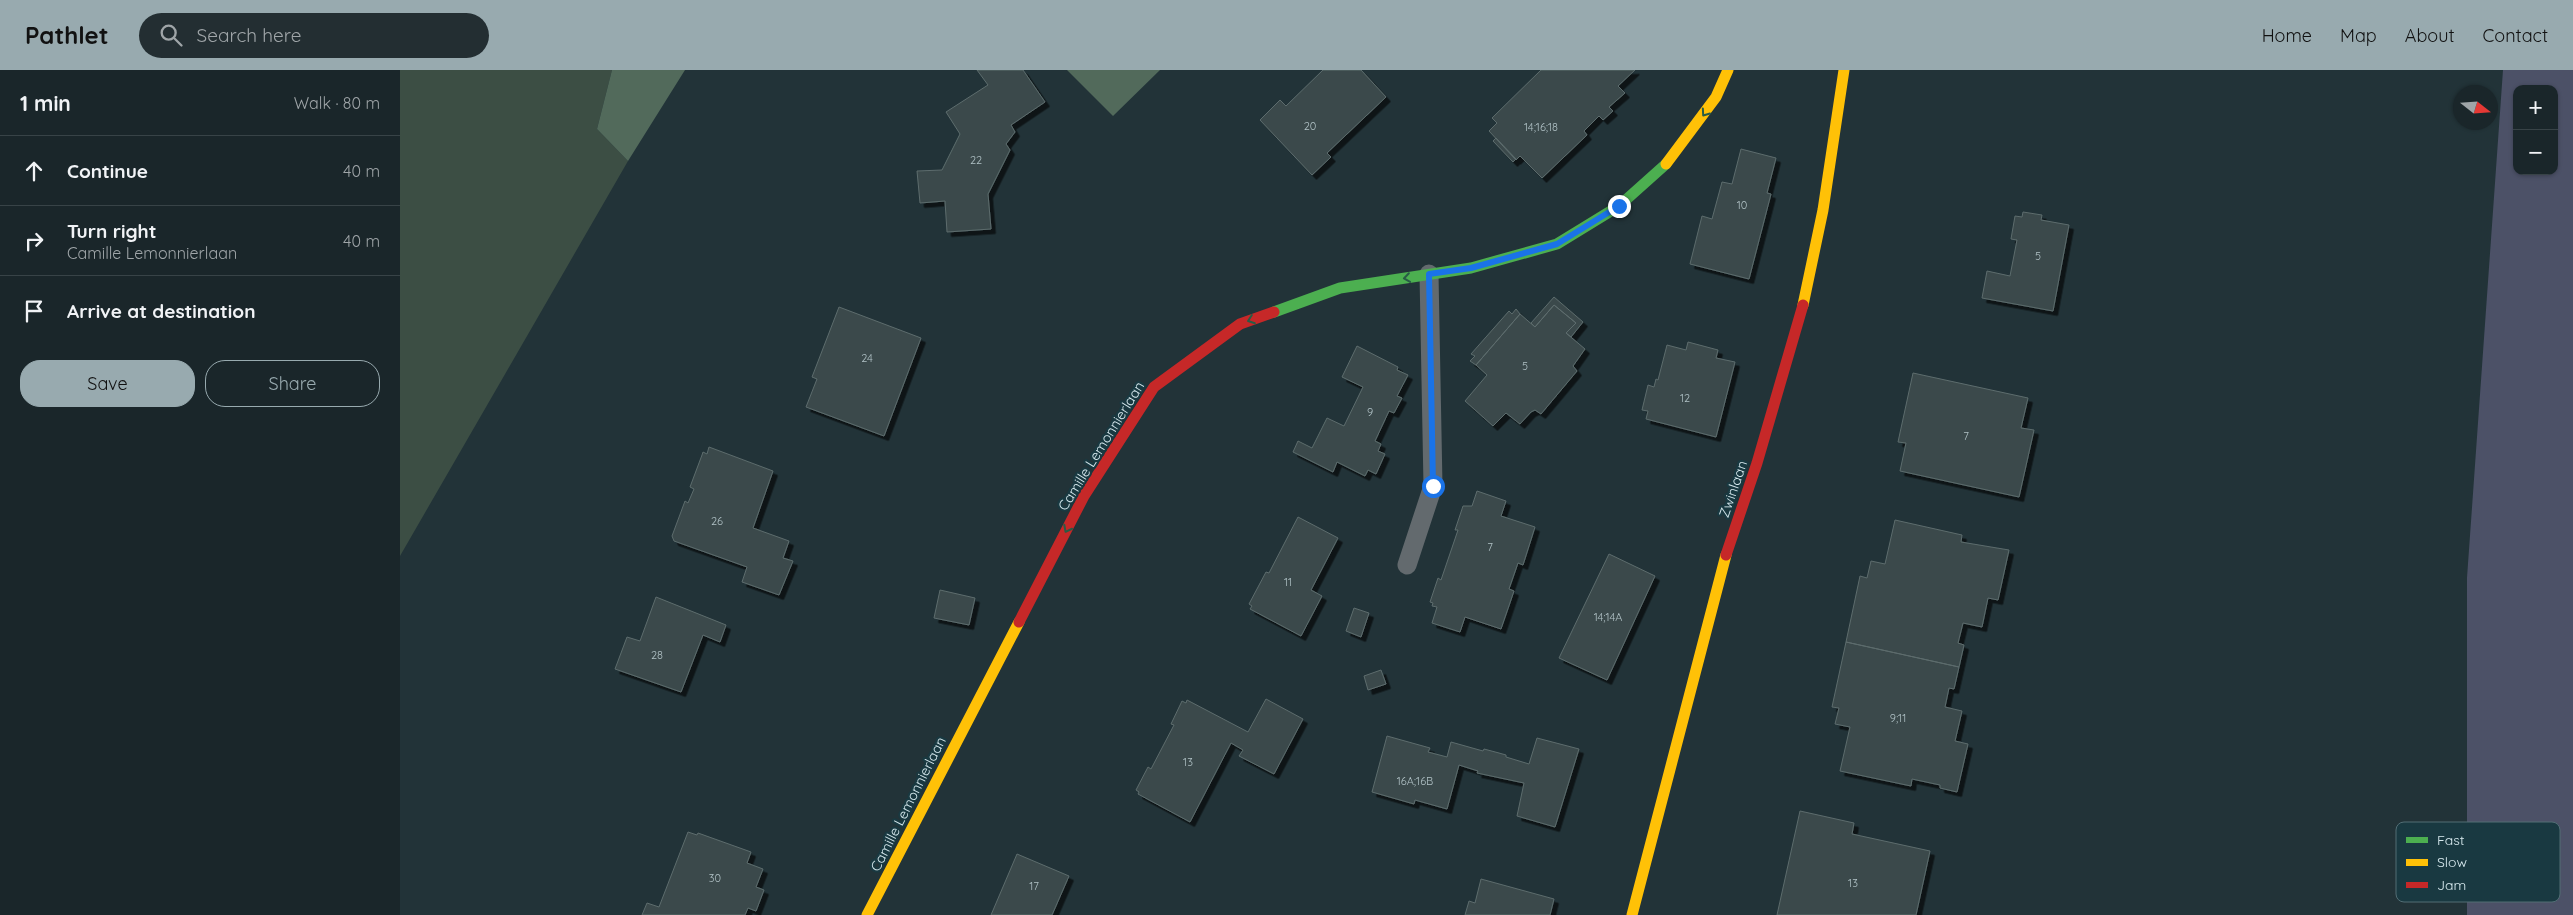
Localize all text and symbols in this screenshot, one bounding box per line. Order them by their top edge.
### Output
search box [139,13,489,58]
text: Pathlet [25,20,109,50]
icon: search [157,21,185,49]
text: Search here [197,23,301,47]
text: Home [2262,24,2312,47]
text: Map [2340,24,2377,47]
text: About [2405,24,2455,47]
text: Contact [2483,24,2548,47]
north arrow [2453,85,2498,130]
map controls [2513,85,2558,175]
button: + [2513,85,2558,130]
text: 1 min [20,90,71,116]
text: Walk · 80 m [294,93,380,113]
one-way arrow [1702,107,1711,116]
house number: 20 [1304,119,1316,133]
house number: 14;16;18 [1524,120,1558,134]
button: − [2513,130,2558,175]
house number: 22 [970,153,982,167]
icon: ahead [20,157,48,185]
text: Continue [67,159,148,183]
text: 40 m [343,161,380,181]
route end [1608,195,1631,218]
house number: 10 [1737,198,1747,212]
text: Turn right [67,219,156,243]
icon: right [20,227,48,255]
text: 40 m [343,231,380,251]
text: Camille Lemonnierlaan [67,243,237,263]
house number: 5 [2035,249,2041,263]
one-way arrow [1402,272,1411,282]
icon: arrive [20,297,48,325]
text: Arrive at destination [67,299,256,323]
one-way arrow [1247,314,1255,324]
house number: 24 [861,351,873,365]
house number: 5 [1522,359,1528,373]
button: Save [20,360,195,407]
button: Share [205,360,380,407]
street label: Camille Lemonnierlaan [1054,378,1148,514]
house number: 12 [1680,391,1690,405]
house number: 9 [1367,405,1373,419]
house number: 7 [1963,429,1969,443]
street label: Zwinlaan [1715,458,1751,520]
route start [1422,475,1445,498]
house number: 26 [711,514,723,528]
one-way arrow [1063,524,1073,533]
house number: 7 [1487,540,1493,554]
house number: 11 [1284,575,1292,589]
house number: 14;14A [1594,610,1622,624]
house number: 28 [651,648,663,662]
house number: 9;11 [1890,711,1906,725]
street label: Camille Lemonnierlaan [866,734,950,874]
house number: 13 [1183,755,1193,769]
house number: 16A;16B [1397,774,1433,788]
legend [2396,822,2560,902]
text: Fast [2437,831,2465,849]
text: Slow [2437,853,2467,871]
house number: 30 [709,871,721,885]
house number: 13 [1848,876,1858,890]
text: Jam [2437,876,2466,894]
house number: 17 [1029,879,1039,893]

